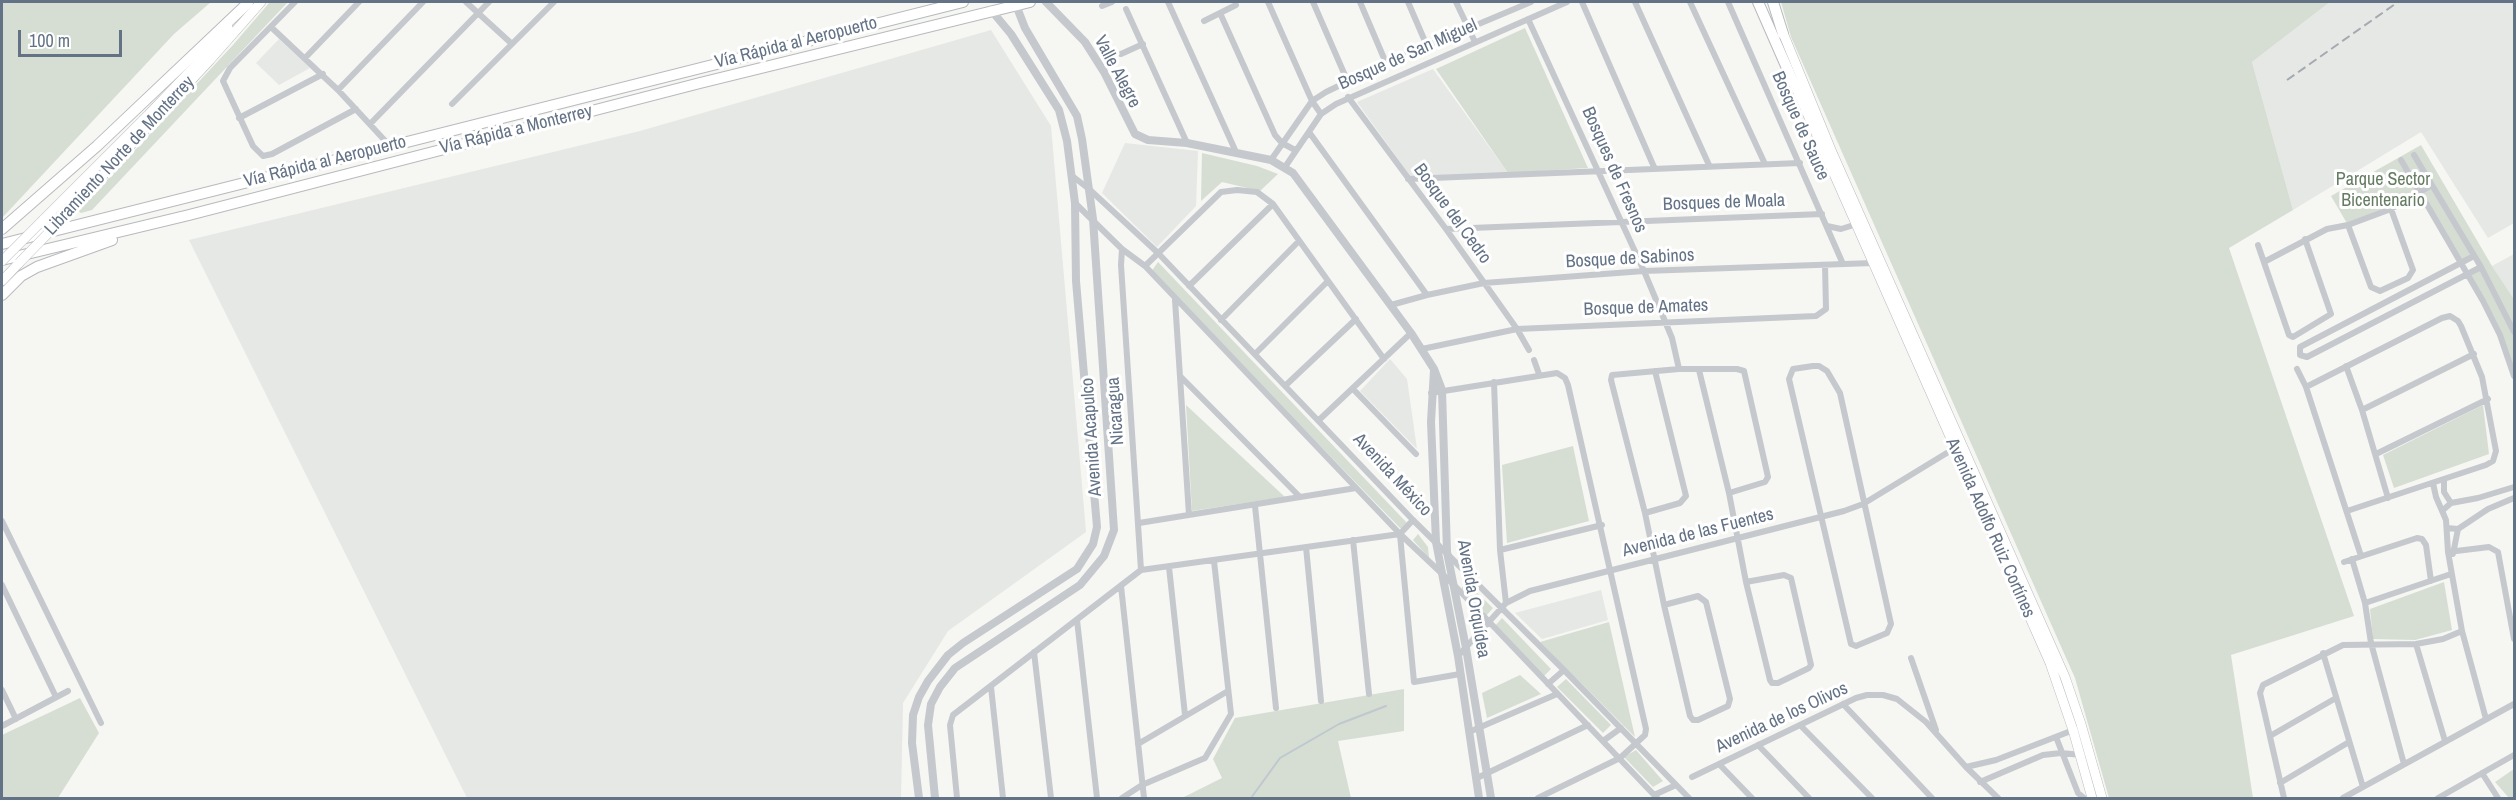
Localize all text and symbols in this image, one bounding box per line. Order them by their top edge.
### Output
street label: Vía Rápida al Aeropuerto [713,12,879,74]
street label: Bosque de San Miguel [1335,15,1481,95]
scale bar [21,18,124,56]
text: 100 m [29,28,70,53]
street label: Valle Alegre [1089,32,1145,112]
street label: Bosque de Sauce [1766,68,1834,184]
street label: Libramiento Norte de Monterrey [40,72,200,240]
street label: Vía Rápida a Monterrey [437,101,595,159]
street label: Bosques de Fresnos [1577,104,1651,236]
street label: Vía Rápida al Aeropuerto [242,131,408,193]
street label: Bosque del Cedro [1409,160,1495,268]
park label: Parque Sector Bicentenario [2336,169,2430,212]
street label: Bosques de Moala [1663,190,1785,216]
street label: Bosque de Sabinos [1565,245,1695,273]
street label: Bosque de Amates [1583,295,1709,321]
street label: Nicaragua [1103,376,1129,446]
street label: Avenida Acapulco [1077,377,1107,497]
street label: Avenida México [1348,429,1436,521]
street label: Avenida Adolfo Ruiz Cortínes [1941,435,2039,621]
street label: Avenida de las Fuentes [1620,504,1776,562]
street label: Avenida Orquídea [1452,538,1494,660]
street label: Avenida de los Olivos [1712,678,1852,758]

